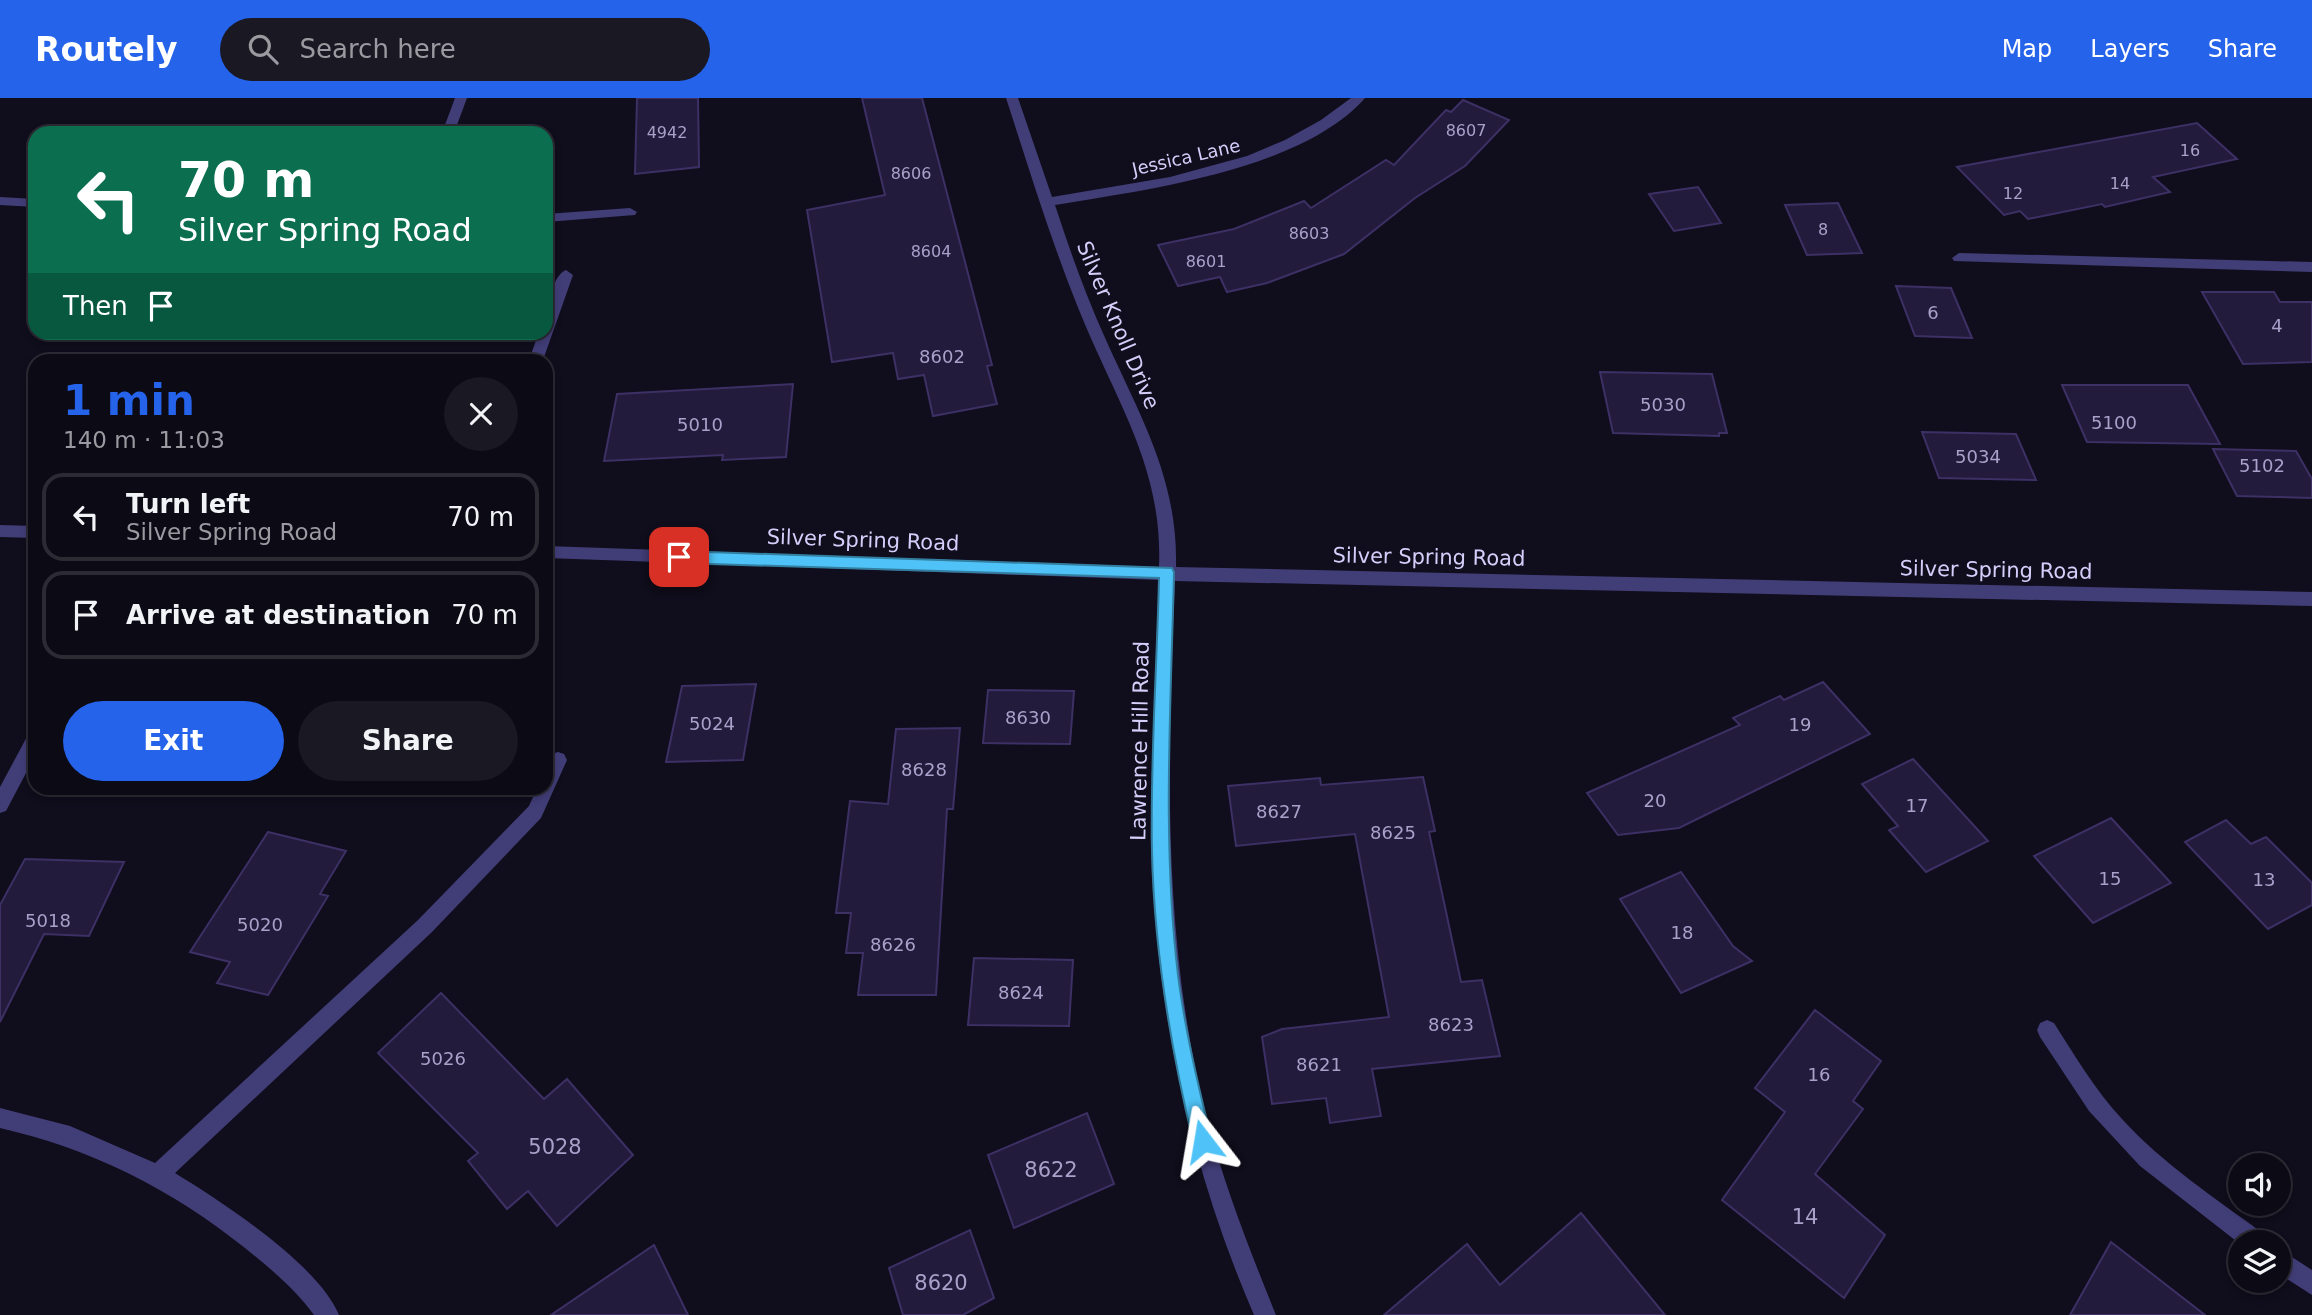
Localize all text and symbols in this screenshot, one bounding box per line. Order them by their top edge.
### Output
search box [220,18,710,81]
text: Routely [35,30,178,69]
icon: search [244,30,282,68]
text: Search here [300,34,456,64]
text: Map [2002,35,2052,63]
text: Layers [2090,35,2170,63]
text: Share [2208,35,2277,63]
house number: 8607 [1446,121,1486,140]
house number: 4942 [647,123,687,142]
street label: Jessica Lane [1129,134,1242,180]
house number: 16 [2180,141,2200,160]
text: 70 m [178,152,314,209]
icon: left [63,154,154,245]
house number: 8606 [891,164,931,183]
house number: 14 [2110,174,2130,193]
house number: 12 [2003,184,2023,203]
text: Silver Spring Road [178,211,472,249]
house number: 8 [1818,220,1828,239]
house number: 8603 [1289,224,1329,243]
street label: Silver Knoll Drive [1072,238,1164,412]
house number: 8604 [911,242,951,261]
house number: 8601 [1186,252,1226,271]
icon: arrive [142,287,180,325]
text: Then [63,291,128,321]
house number: 6 [1927,302,1939,323]
house number: 4 [2271,315,2283,336]
house number: 8602 [919,346,965,367]
text: 1 min [63,376,195,425]
button: close [444,377,518,451]
house number: 5030 [1640,394,1686,415]
house number: 5100 [2091,412,2137,433]
house number: 5010 [677,414,723,435]
text: 140 m · 11:03 [63,427,225,453]
house number: 5034 [1955,446,2001,467]
house number: 5102 [2239,455,2285,476]
text: Turn left [126,489,250,519]
icon: left [67,498,105,536]
text: 70 m [447,502,514,532]
text: Silver Spring Road [126,519,337,545]
street label: Silver Spring Road [766,525,960,555]
pin [649,527,709,587]
icon: arrive [660,538,698,576]
street label: Silver Spring Road [1332,543,1526,571]
street label: Silver Spring Road [1899,556,2093,584]
icon: arrive [67,596,105,634]
text: Arrive at destination [126,600,430,630]
text: 70 m [451,600,518,630]
street label: Lawrence Hill Road [1126,641,1154,841]
button: Exit [63,701,284,781]
button: Share [298,701,518,781]
house number: 8630 [1005,707,1051,728]
house number: 5024 [689,713,735,734]
house number: 19 [1789,714,1811,735]
house number: 8628 [901,759,947,780]
house number: 20 [1644,790,1666,811]
house number: 17 [1906,795,1928,816]
house number: 8627 [1256,801,1302,822]
house number: 8625 [1370,822,1416,843]
house number: 15 [2099,868,2121,889]
house number: 13 [2253,869,2275,890]
house number: 5018 [25,910,71,931]
house number: 5020 [237,914,283,935]
house number: 18 [1671,922,1693,943]
house number: 8626 [870,934,916,955]
house number: 8624 [998,982,1044,1003]
house number: 8623 [1428,1014,1474,1035]
house number: 5026 [420,1048,466,1069]
house number: 8621 [1296,1054,1342,1075]
house number: 16 [1808,1064,1830,1085]
position arrow [1166,1104,1240,1178]
house number: 5028 [528,1135,582,1159]
map controls [2228,1153,2291,1293]
button: sound [2228,1153,2291,1216]
house number: 8622 [1024,1158,1078,1182]
house number: 14 [1792,1205,1818,1229]
button: layers [2228,1230,2291,1293]
house number: 8620 [914,1271,968,1295]

